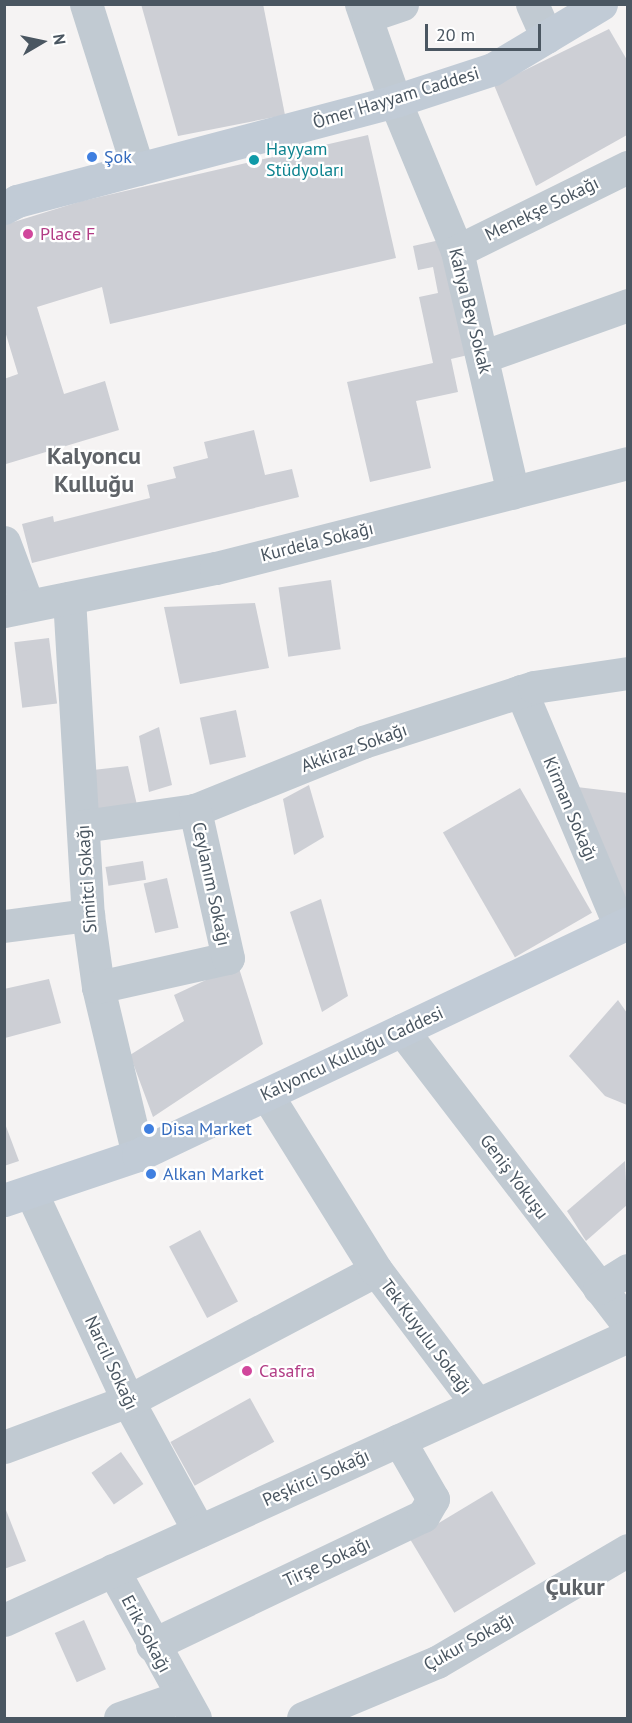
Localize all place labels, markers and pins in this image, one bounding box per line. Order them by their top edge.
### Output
place label: Hayyam Stüdyoları [266,139,344,182]
place label: Şok [104,146,132,168]
marker: Şok [85,150,99,164]
marker: Hayyam Stüdyoları [247,153,261,167]
place label: Place F [40,223,95,245]
marker: Place F [21,227,35,241]
place label: Disa Market [161,1118,252,1140]
marker: Disa Market [142,1122,156,1136]
place label: Alkan Market [163,1163,264,1185]
marker: Alkan Market [144,1167,158,1181]
place label: Casafra [259,1360,315,1382]
marker: Casafra [240,1364,254,1378]

